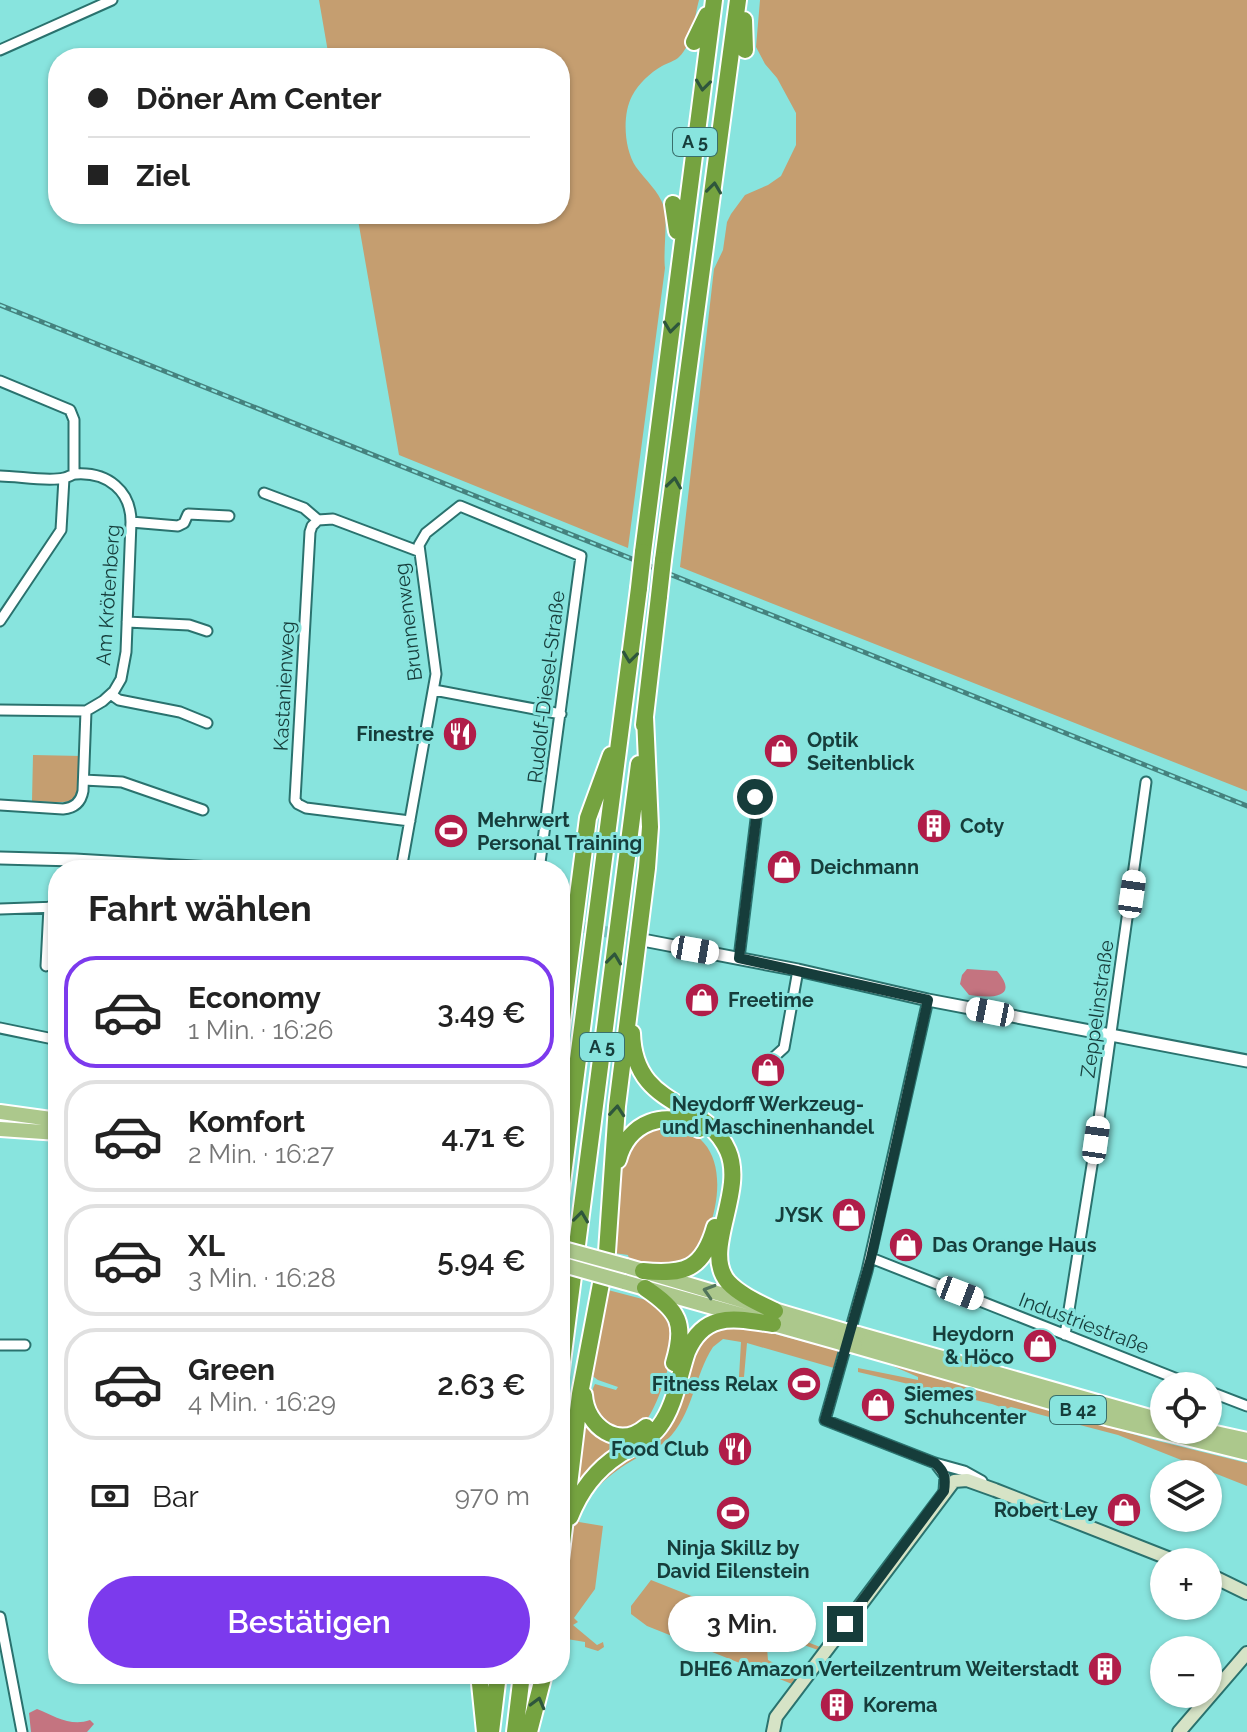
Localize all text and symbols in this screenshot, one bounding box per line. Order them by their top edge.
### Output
one-way arrow [694,79,711,92]
text: Döner Am Center [136,81,382,116]
road number: A 5 [673,128,717,156]
text: Ziel [136,158,190,193]
one-way arrow [705,181,722,194]
one-way arrow [663,320,680,334]
one-way arrow [665,476,682,489]
street label: Am Krötenberg [91,524,125,666]
street label: Brunnenweg [389,562,427,682]
street label: Rudolf-Diesel-Straße [522,589,570,785]
street label: Kastanienweg [269,620,299,752]
one-way arrow [621,651,638,664]
restaurant icon: Finestre [441,715,479,753]
place label: Finestre [356,722,434,746]
place label: Optik Seitenblick [807,728,915,775]
shop icon: Optik Seitenblick [762,732,800,770]
route start [737,779,773,815]
building icon: Coty [915,807,953,845]
place label: Mehrwert Personal Training [477,808,642,855]
sports icon: Mehrwert Personal Training [432,812,470,850]
place label: Coty [960,814,1004,838]
shop icon: Deichmann [765,848,803,886]
place label: Deichmann [810,855,919,879]
car [1117,869,1147,919]
text: Fahrt wählen [88,887,312,929]
car [669,934,721,966]
street label: Zeppelinstraße [1075,938,1119,1079]
one-way arrow [605,952,622,965]
icon: car [92,976,164,1048]
text: Economy [188,980,321,1015]
shop icon: Freetime [683,981,721,1019]
place label: Freetime [728,988,814,1012]
text: 3.49 € [437,995,526,1030]
car [964,996,1016,1028]
text: 1 Min. · 16:26 [188,1015,333,1045]
road number: A 5 [580,1033,624,1061]
shop icon: Neydorff Werkzeug- und Maschinenhandel [749,1051,787,1089]
place label: Neydorff Werkzeug- und Maschinenhandel [662,1092,875,1139]
icon: car [92,1100,164,1172]
text: Komfort [188,1104,305,1139]
one-way arrow [608,1104,625,1117]
car [1081,1115,1111,1165]
text: 4.71 € [441,1119,526,1154]
text: 2 Min. · 16:27 [188,1139,334,1169]
shop icon: JYSK [830,1196,868,1234]
place label: JYSK [775,1203,824,1227]
one-way arrow [572,1210,589,1223]
icon: car [92,1224,164,1296]
shop icon: Das Orange Haus [887,1226,925,1264]
text: XL [188,1228,225,1263]
place label: Das Orange Haus [932,1233,1097,1257]
text: 5.94 € [437,1243,526,1278]
text: 3 Min. · 16:28 [188,1263,336,1293]
car [933,1273,987,1313]
one-way arrow [702,1284,716,1300]
street label: Industriestraße [1016,1287,1153,1359]
place label: Heydorn & Höco [932,1322,1014,1369]
shop icon: Heydorn & Höco [1021,1327,1059,1365]
icon: car [92,1348,164,1420]
text: Green [188,1352,275,1387]
sports icon: Fitness Relax [785,1365,823,1403]
text: 2.63 € [437,1367,526,1402]
place label: Fitness Relax [652,1372,778,1396]
map controls [1150,1372,1222,1708]
button: locate [1150,1372,1222,1444]
place label: Siemes Schuhcenter [904,1382,1027,1429]
shop icon: Siemes Schuhcenter [859,1386,897,1424]
text: 4 Min. · 16:29 [188,1387,336,1417]
road number: B 42 [1050,1396,1106,1424]
restaurant icon: Food Club [716,1430,754,1468]
place label: Food Club [611,1437,709,1461]
button: layers [1150,1460,1222,1532]
icon: cash [88,1474,132,1518]
text: Bar [152,1479,199,1514]
text: 970 m [455,1481,530,1511]
shop icon: Robert Ley [1105,1491,1143,1529]
sports icon: Ninja Skillz by David Eilenstein [714,1494,752,1532]
place label: Robert Ley [994,1498,1098,1522]
place label: Ninja Skillz by David Eilenstein [656,1536,810,1583]
button: + [1150,1548,1222,1620]
button: Bestätigen [88,1576,530,1668]
callout: 3 Min. [669,1596,817,1652]
route end [827,1606,863,1642]
text: 3 Min. [707,1609,777,1639]
button: − [1150,1636,1222,1708]
building icon: DHE6 Amazon Verteilzentrum Weiterstadt [1086,1650,1124,1688]
place label: DHE6 Amazon Verteilzentrum Weiterstadt [679,1657,1079,1681]
building icon: Korema [818,1686,856,1724]
place label: Korema [863,1693,938,1717]
one-way arrow [528,1697,545,1711]

